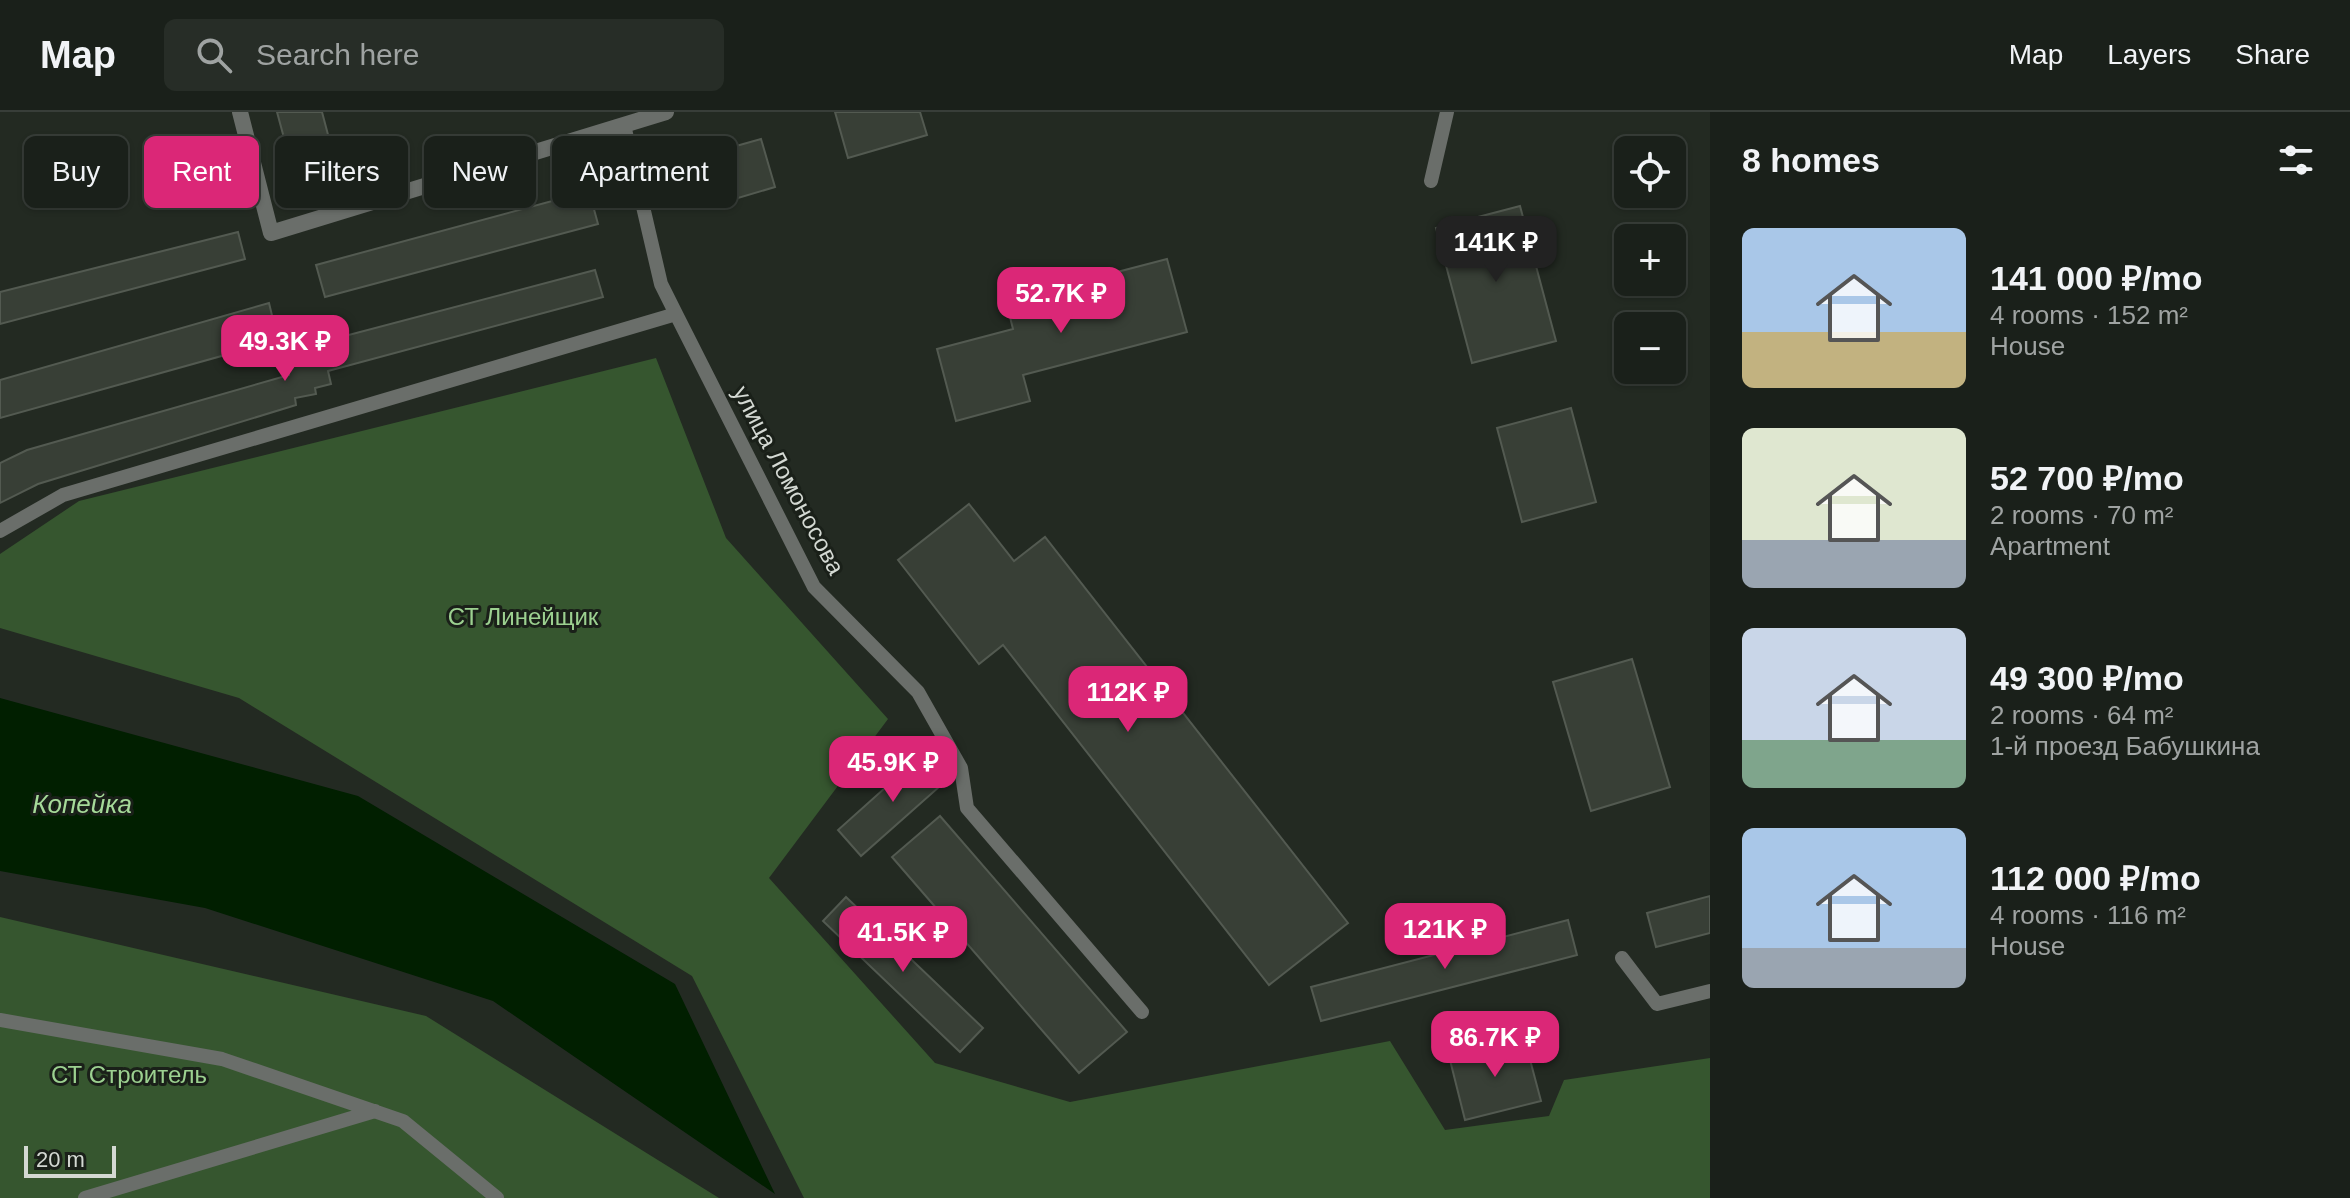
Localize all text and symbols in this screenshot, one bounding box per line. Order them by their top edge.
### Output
search box [164,19,724,91]
icon: search [192,33,236,77]
text: Map [40,34,116,76]
text: Search here [256,38,419,71]
text: Map [2009,39,2063,70]
text: Layers [2107,39,2191,70]
text: Share [2235,39,2310,70]
chip: Buy [24,136,128,208]
chip: Rent [144,136,259,208]
chip: Filters [275,136,408,208]
chip: New [424,136,536,208]
chip: Apartment [552,136,737,208]
map controls [1614,136,1686,384]
button: locate [1614,136,1686,208]
icon: filters [2274,138,2318,182]
text: 8 homes [1742,141,1880,179]
pin: 141K ₽ [1431,216,1561,284]
button: + [1614,224,1686,296]
text: 141K ₽ [1454,227,1538,257]
text: 141 000 ₽/mo [1990,259,2203,297]
icon: home [1806,260,1902,356]
pin: 52.7K ₽ [987,267,1135,335]
text: 52.7K ₽ [1015,278,1107,308]
text: 4 rooms · 152 m² [1990,300,2188,330]
button: − [1614,312,1686,384]
pin: 49.3K ₽ [211,315,359,383]
text: 49.3K ₽ [239,326,331,356]
text: House [1990,331,2065,361]
street label: улица Ломоносова [728,381,850,579]
text: 52 700 ₽/mo [1990,459,2184,497]
icon: home [1806,460,1902,556]
text: 2 rooms · 70 m² [1990,500,2174,530]
text: Apartment [1990,531,2110,561]
park label: СТ Линейщик [448,603,599,630]
text: 49 300 ₽/mo [1990,659,2184,697]
icon: home [1806,660,1902,756]
pin: 112K ₽ [1063,666,1193,734]
text: 112K ₽ [1086,677,1170,707]
text: 2 rooms · 64 m² [1990,700,2174,730]
text: 1-й проезд Бабушкина [1990,731,2260,761]
pin: 45.9K ₽ [819,736,967,804]
text: 45.9K ₽ [847,747,939,777]
water label: Копейка [32,789,132,819]
text: 112 000 ₽/mo [1990,859,2201,897]
icon: home [1806,860,1902,956]
text: 4 rooms · 116 m² [1990,900,2186,930]
pin: 121K ₽ [1380,903,1510,971]
pin: 41.5K ₽ [829,906,977,974]
text: 121K ₽ [1403,914,1487,944]
text: 41.5K ₽ [857,917,949,947]
text: House [1990,931,2065,961]
pin: 86.7K ₽ [1421,1011,1569,1079]
text: 86.7K ₽ [1449,1022,1541,1052]
park label: СТ Строитель [51,1061,207,1088]
scale bar [24,1142,116,1178]
text: 20 m [36,1147,85,1172]

